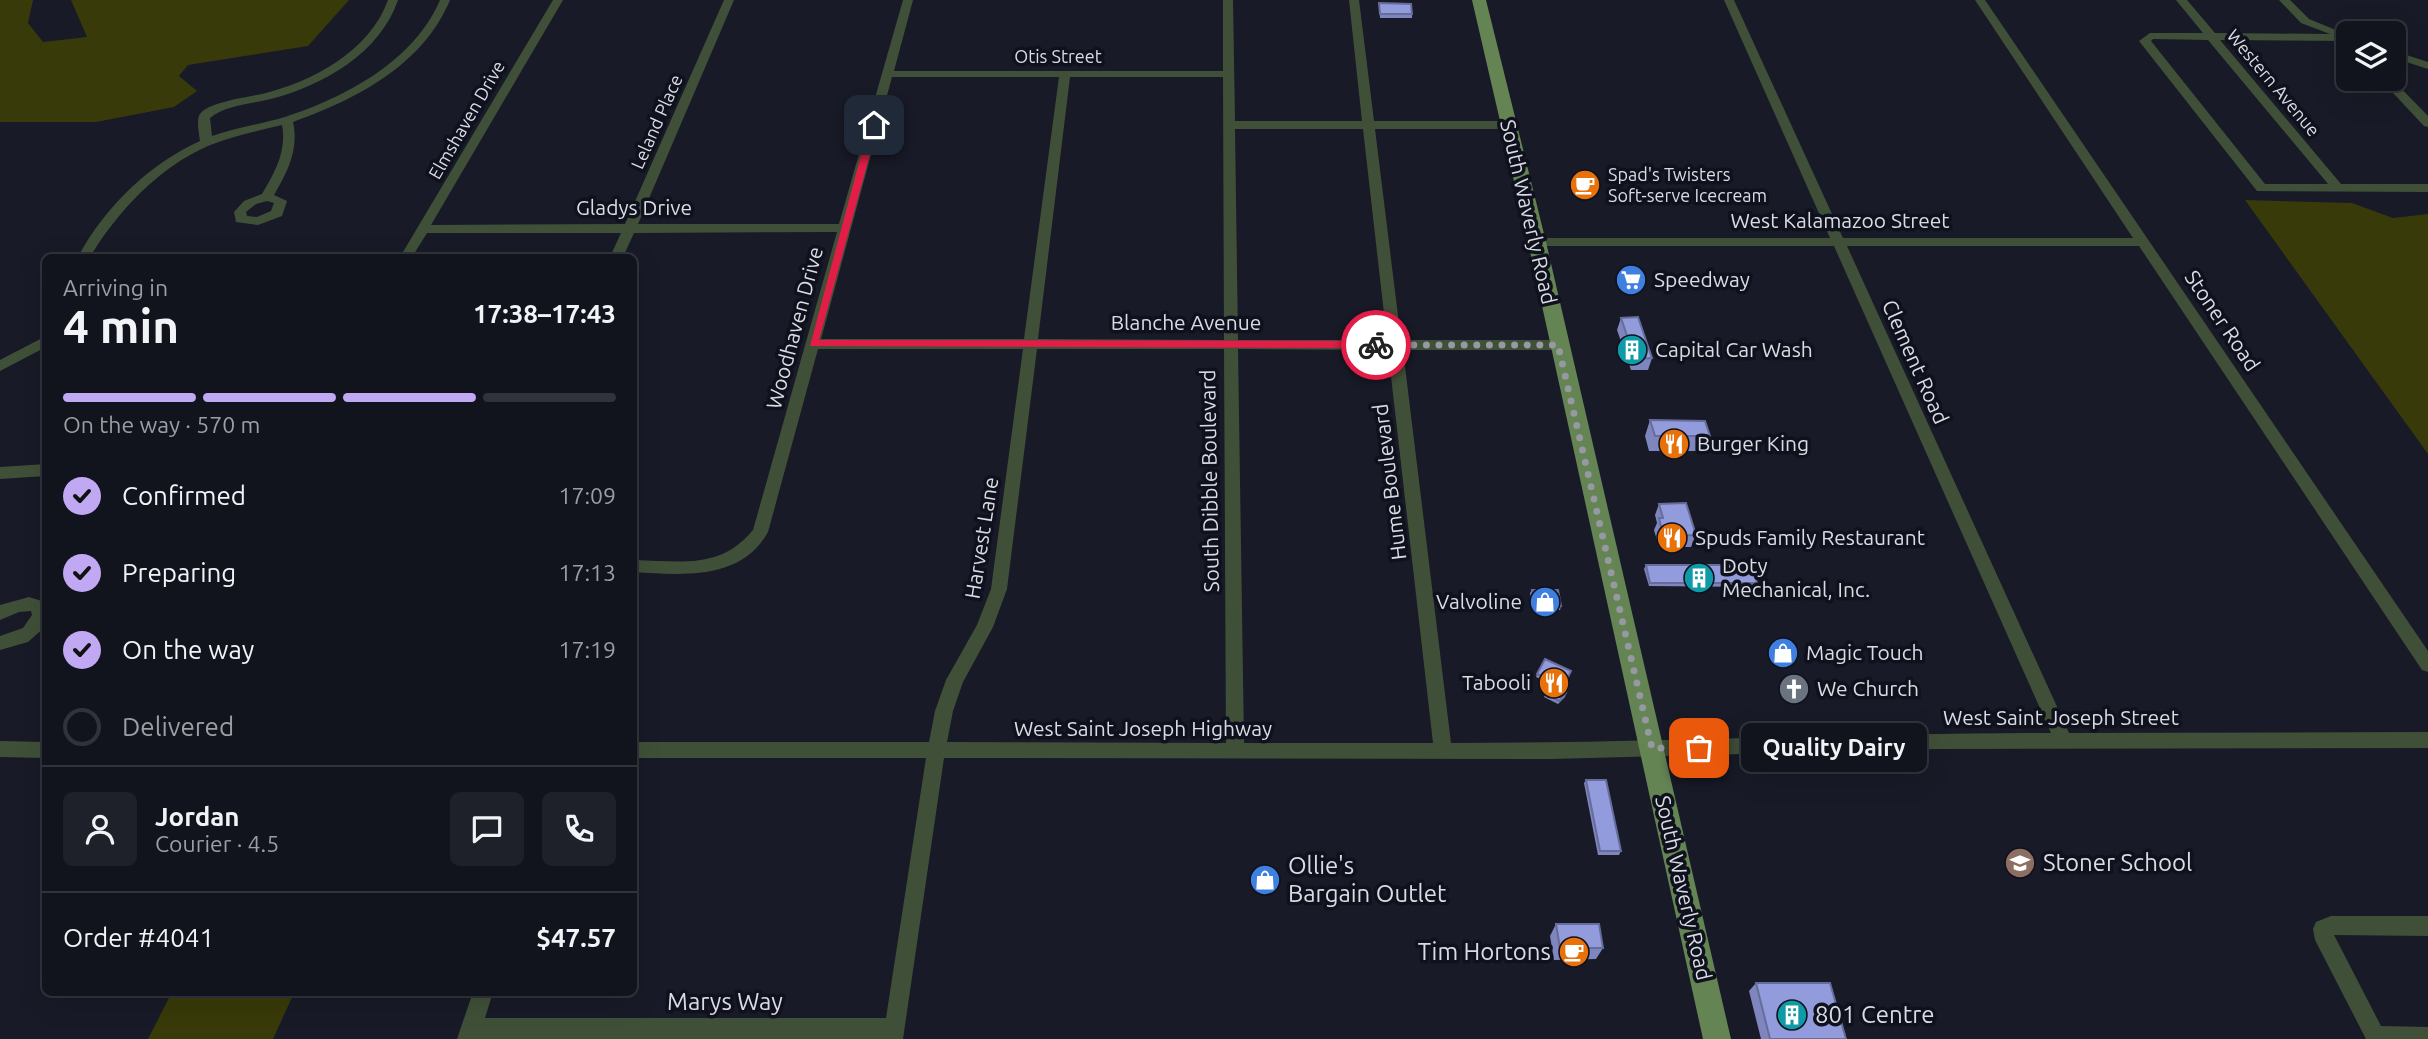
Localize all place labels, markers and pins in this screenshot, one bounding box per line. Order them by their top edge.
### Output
pin [844,95,904,155]
place label: Spad's Twisters Soft-serve Icecream [1608,164,1767,205]
cafe icon: Spad's Twisters Soft-serve Icecream [1568,168,1602,202]
supermarket icon: Speedway [1614,263,1648,297]
place label: Speedway [1654,267,1750,291]
building icon: Capital Car Wash [1615,333,1649,367]
place label: Capital Car Wash [1655,337,1813,361]
restaurant icon: Burger King [1657,427,1691,461]
place label: Burger King [1697,431,1809,455]
restaurant icon: Spuds Family Restaurant [1655,521,1689,555]
place label: Spuds Family Restaurant [1695,525,1925,549]
place label: Doty Mechanical, Inc. [1722,553,1870,601]
building icon: Doty Mechanical, Inc. [1682,561,1716,595]
shop icon: Valvoline [1528,585,1562,619]
place label: Valvoline [1436,589,1522,613]
shop icon: Magic Touch [1766,636,1800,670]
place label: Magic Touch [1806,640,1924,664]
restaurant icon: Tabooli [1537,666,1571,700]
place label: Tabooli [1462,670,1531,694]
church icon: We Church [1777,672,1811,706]
place label: We Church [1817,676,1919,700]
pin [1669,718,1729,778]
callout: Quality Dairy [1741,724,1926,772]
school or university icon: Stoner School [2003,846,2037,880]
place label: Stoner School [2043,849,2192,876]
place label: Ollie's Bargain Outlet [1288,852,1447,907]
shop icon: Ollie's Bargain Outlet [1248,863,1282,897]
cafe icon: Tim Hortons [1557,935,1591,969]
place label: Tim Hortons [1418,938,1551,965]
building icon: 801 Centre [1775,998,1809,1032]
place label: 801 Centre [1815,1001,1935,1028]

